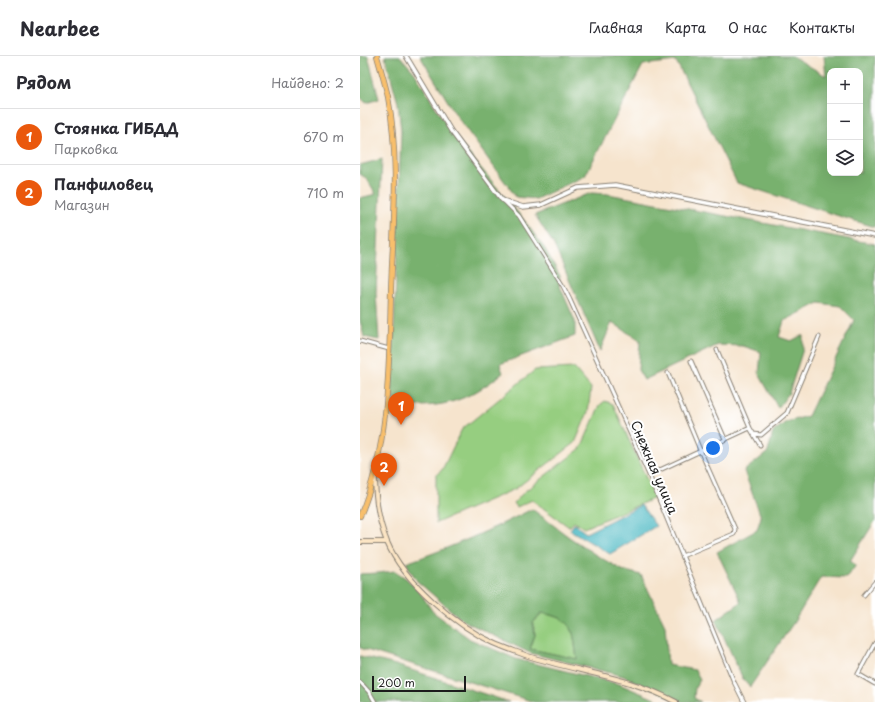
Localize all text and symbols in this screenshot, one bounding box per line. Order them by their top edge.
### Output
text: Nearbee [20,14,100,42]
text: Главная [589,17,643,38]
text: Карта [665,17,706,38]
text: О нас [728,17,767,38]
text: Контакты [789,17,855,38]
map controls [827,68,863,176]
button: + [827,68,863,104]
text: Рядом [16,69,71,95]
text: Найдено: 2 [271,73,344,92]
button: − [827,104,863,140]
text: Стоянка ГИБДД [54,116,179,139]
text: 1 [26,127,32,146]
text: 670 m [303,127,344,146]
text: Парковка [54,139,118,158]
button: layers [827,140,863,176]
text: Панфиловец [54,172,153,195]
text: 2 [24,183,34,202]
text: 710 m [307,183,344,202]
text: Магазин [54,195,110,214]
pin: 1 [388,392,414,425]
street label: Снежная улица [627,417,684,518]
your location [703,438,723,458]
pin: 2 [371,453,397,486]
scale bar [372,674,466,693]
text: 200 m [378,674,415,691]

